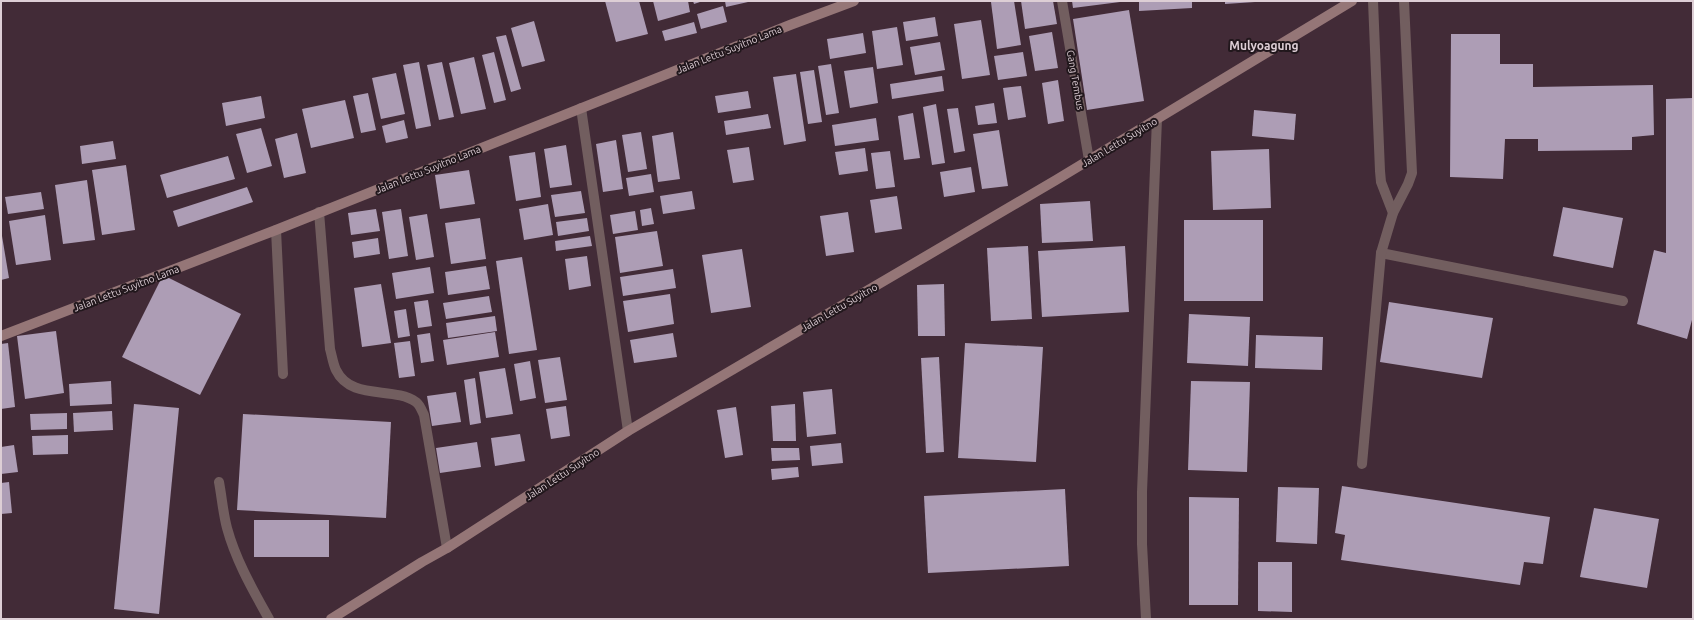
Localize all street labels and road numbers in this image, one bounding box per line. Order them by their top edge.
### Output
street label: Jalan Lettu Suyitno Lama [675,23,783,76]
street label: Gang Tembus [1065,49,1086,111]
street label: Jalan Lettu Suyitno [1080,115,1159,169]
street label: Jalan Lettu Suyitno Lama [374,143,482,196]
street label: Jalan Lettu Suyitno Lama [72,263,181,314]
street label: Jalan Lettu Suyitno [799,281,879,334]
street label: Jalan Lettu Suyitno [523,446,601,502]

